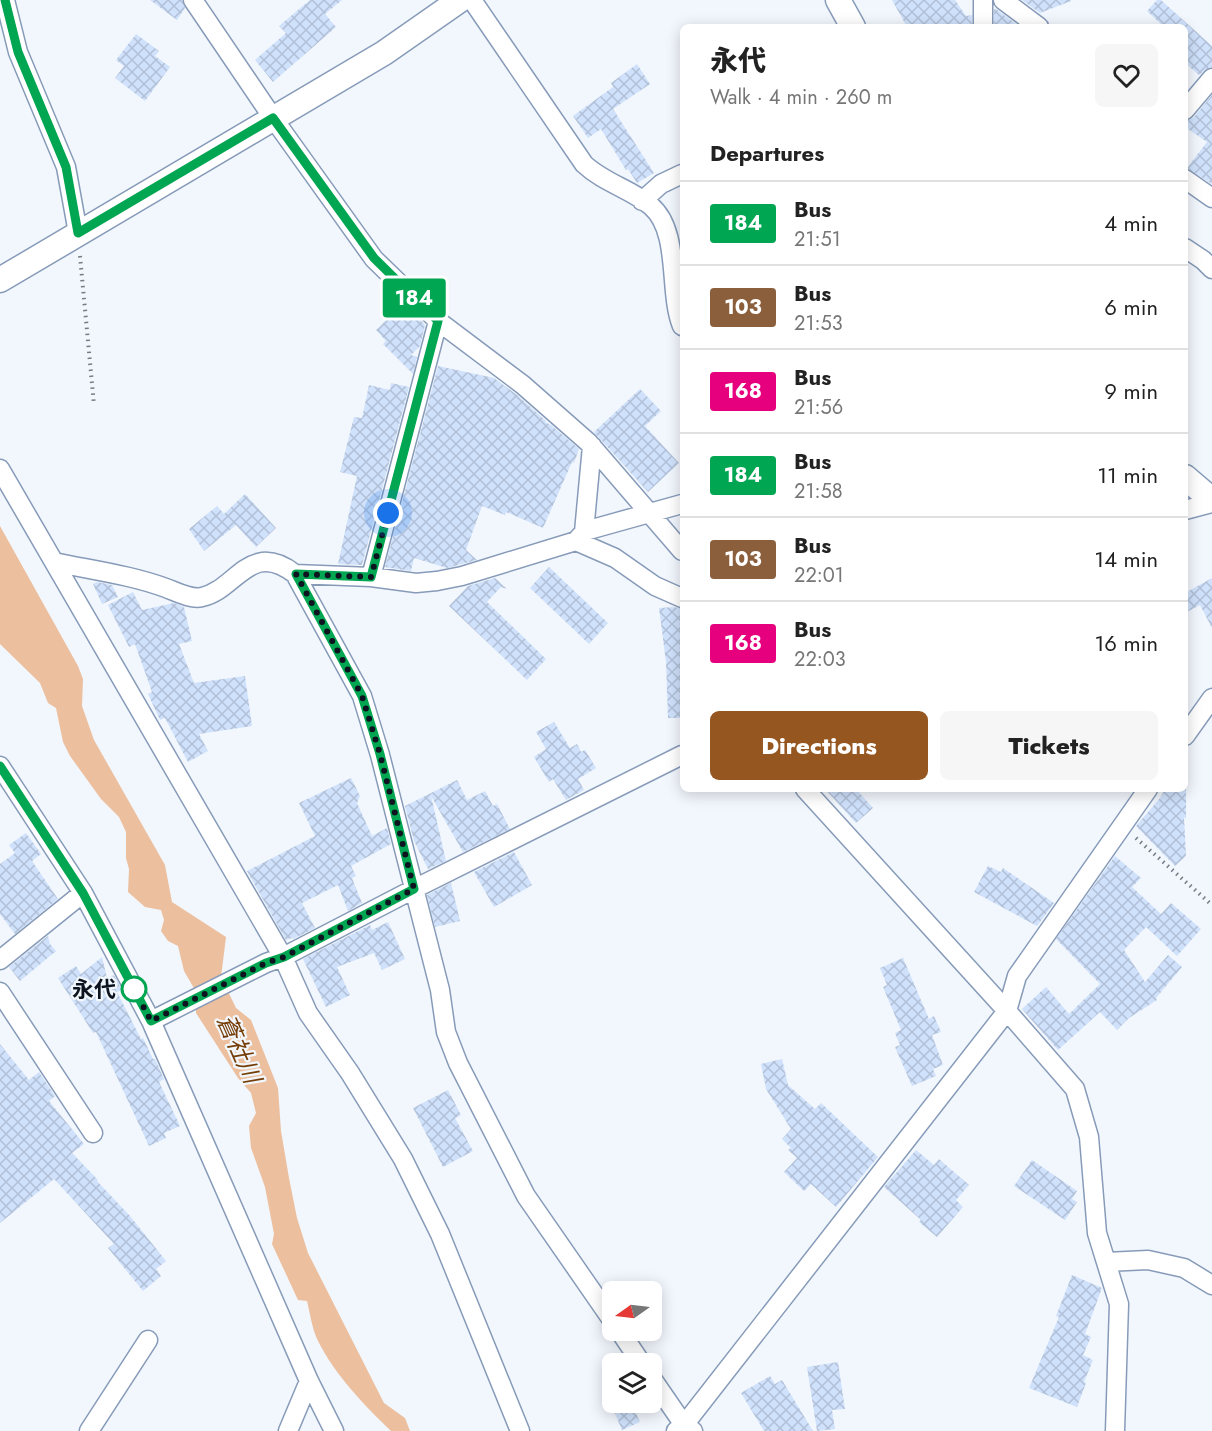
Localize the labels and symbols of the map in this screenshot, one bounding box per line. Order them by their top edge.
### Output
line badge: 184 [380,278,448,318]
your location [373,498,403,528]
place label: 永代 [72,973,116,1005]
marker: 永代 [121,976,147,1002]
water label: 蒼社川 [209,1009,271,1092]
north arrow [602,1281,662,1341]

